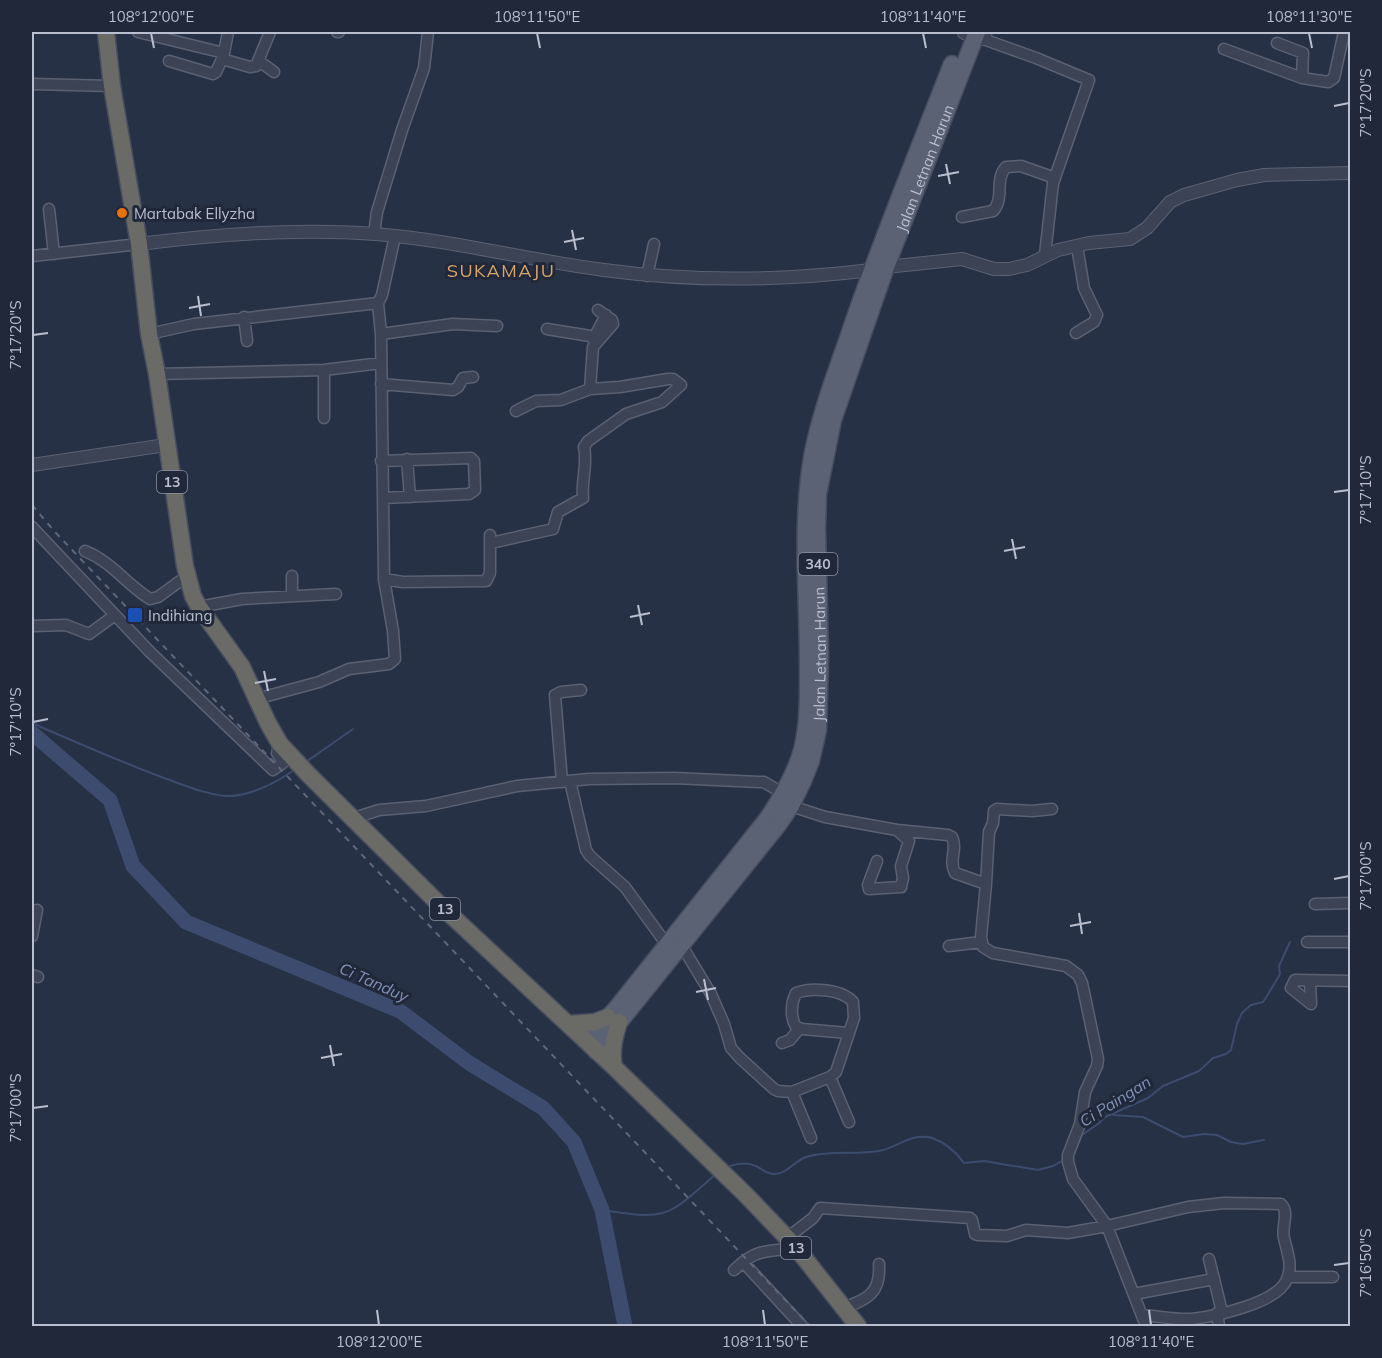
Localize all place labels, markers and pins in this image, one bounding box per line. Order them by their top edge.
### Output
place label: Martabak Ellyzha [134,204,255,223]
marker: Martabak Ellyzha [115,206,129,220]
marker: Indihiang [126,606,144,624]
place label: Indihiang [148,606,212,625]

